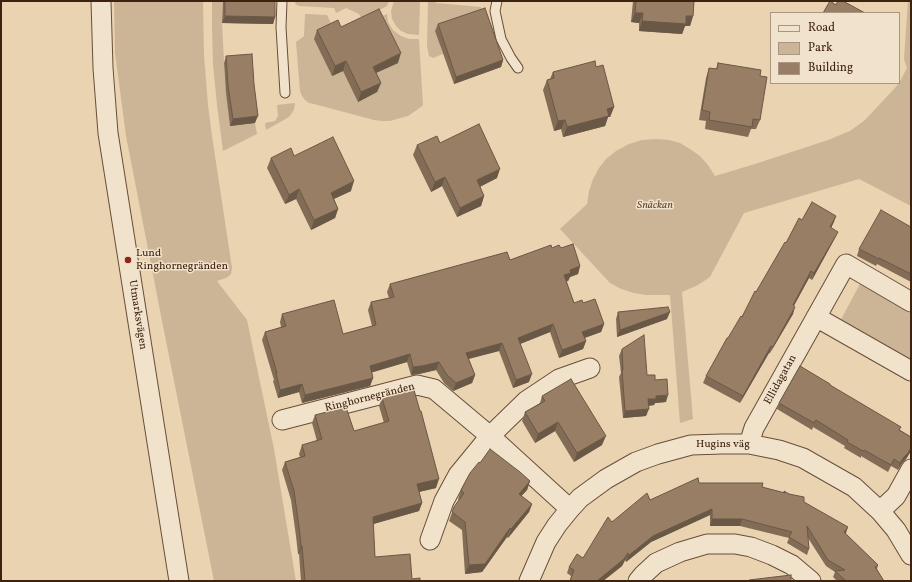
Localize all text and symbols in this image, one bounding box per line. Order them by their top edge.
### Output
legend [770,12,900,84]
text: Road [808,20,835,36]
text: Park [808,40,833,56]
text: Building [808,60,853,76]
park label: Snäckan [637,199,673,213]
place label: Lund Ringhornegränden [136,247,228,273]
marker: Lund Ringhornegränden [123,255,133,265]
street label: Utmarksvägen [125,279,149,351]
street label: Ellidagatan [762,353,800,407]
street label: Ringhornegränden [324,380,416,416]
street label: Hugins väg [696,438,750,452]

